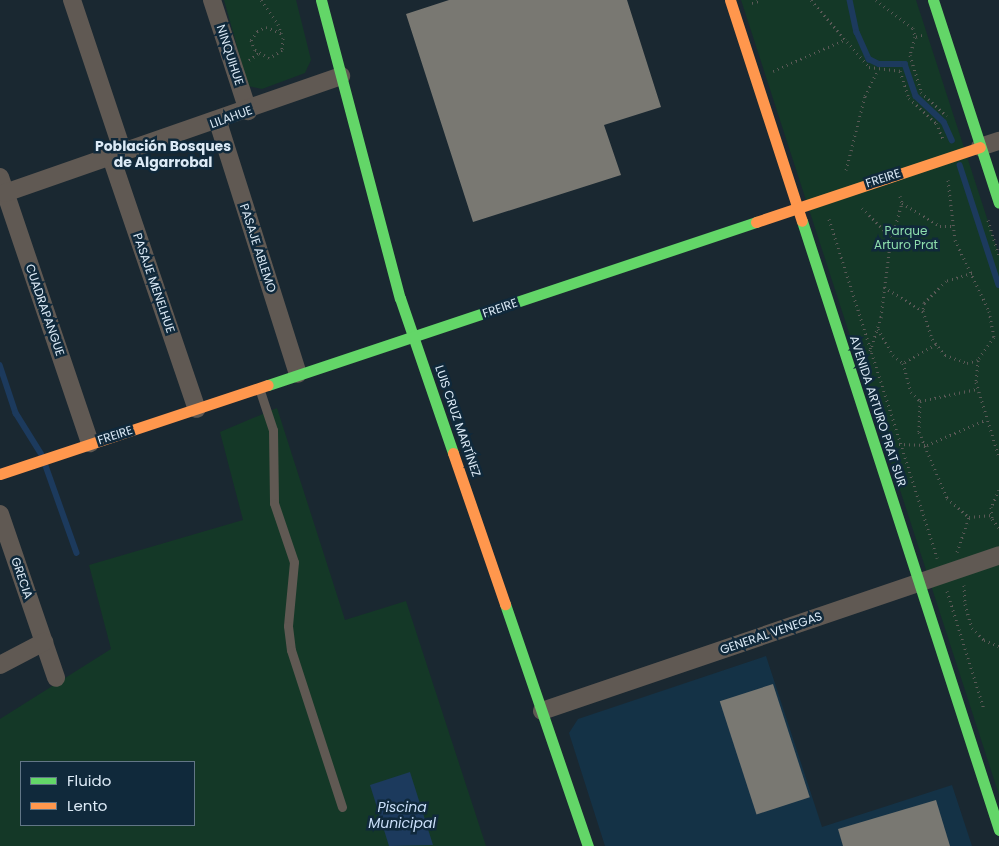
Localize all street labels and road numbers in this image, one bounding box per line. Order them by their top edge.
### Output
street label: NINQUIHUE [213,23,247,87]
street label: LILAHUE [208,103,254,131]
street label: FREIRE [864,166,902,190]
street label: PASAJE ABLEMO [237,202,279,294]
street label: PASAJE MENELHUE [130,231,178,335]
street label: CUADRAPANGUE [23,262,67,358]
street label: FREIRE [481,295,519,321]
street label: AVENIDA ARTURO PRAT SUR [847,334,909,488]
street label: LUIS CRUZ MARTÍNEZ [432,363,484,479]
street label: FREIRE [96,423,134,447]
street label: GRECIA [8,555,36,601]
street label: GENERAL VENEGAS [718,609,824,657]

